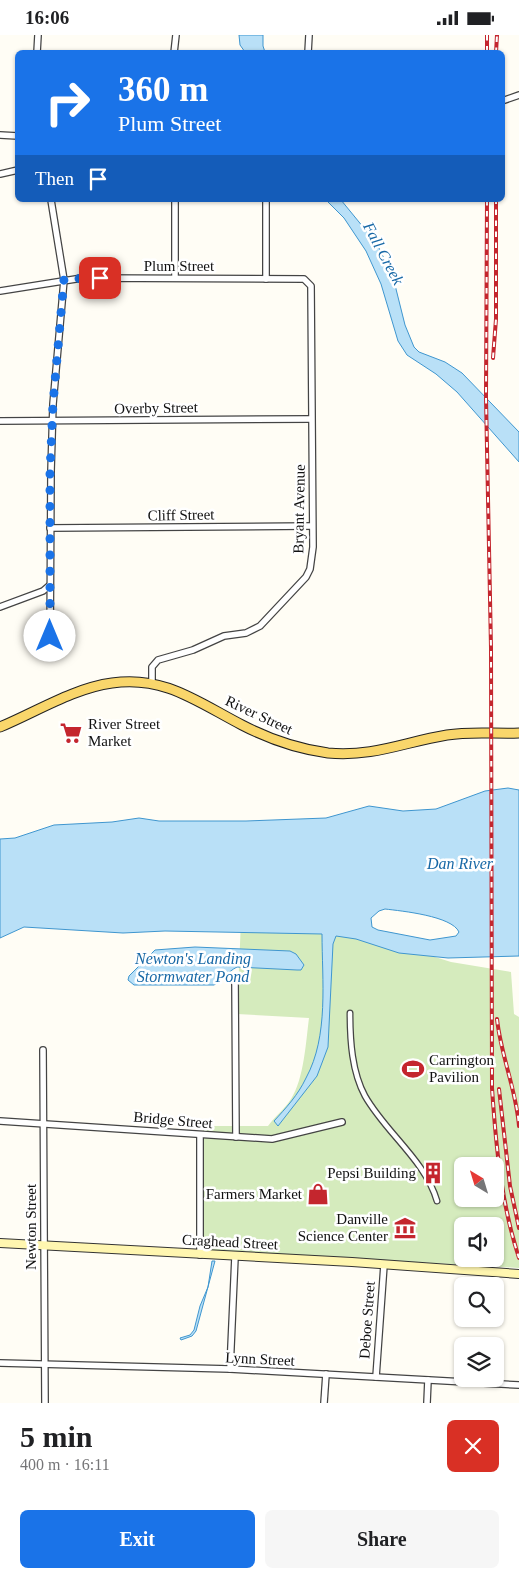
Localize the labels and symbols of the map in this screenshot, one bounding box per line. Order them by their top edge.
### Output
water label: Fall Creek [360,218,408,288]
pin [79,257,121,299]
street label: Plum Street [144,258,215,274]
street label: Overby Street [114,399,199,417]
street label: Bryant Avenue [290,464,308,554]
street label: Cliff Street [147,506,215,524]
position arrow [23,609,75,661]
street label: River Street [223,693,296,738]
place label: River Street Market [88,716,161,749]
supermarket icon: River Street Market [58,720,84,746]
water label: Dan River [426,855,494,872]
water label: Newton's Landing Stormwater Pond [134,950,251,985]
place label: Carrington Pavilion [429,1052,494,1085]
sports icon: Carrington Pavilion [400,1056,426,1082]
street label: Bridge Street [133,1109,214,1132]
north arrow [454,1157,504,1207]
building icon: Pepsi Building [420,1160,446,1186]
place label: Pepsi Building [327,1165,416,1181]
shop icon: Farmers Market [305,1181,331,1207]
street label: Newton Street [23,1183,39,1270]
place label: Farmers Market [206,1186,303,1202]
place label: Danville Science Center [298,1211,388,1244]
museum icon: Danville Science Center [392,1215,418,1241]
street label: Craghead Street [182,1231,279,1253]
street label: Deboe Street [356,1280,378,1359]
street label: Lynn Street [225,1349,296,1369]

